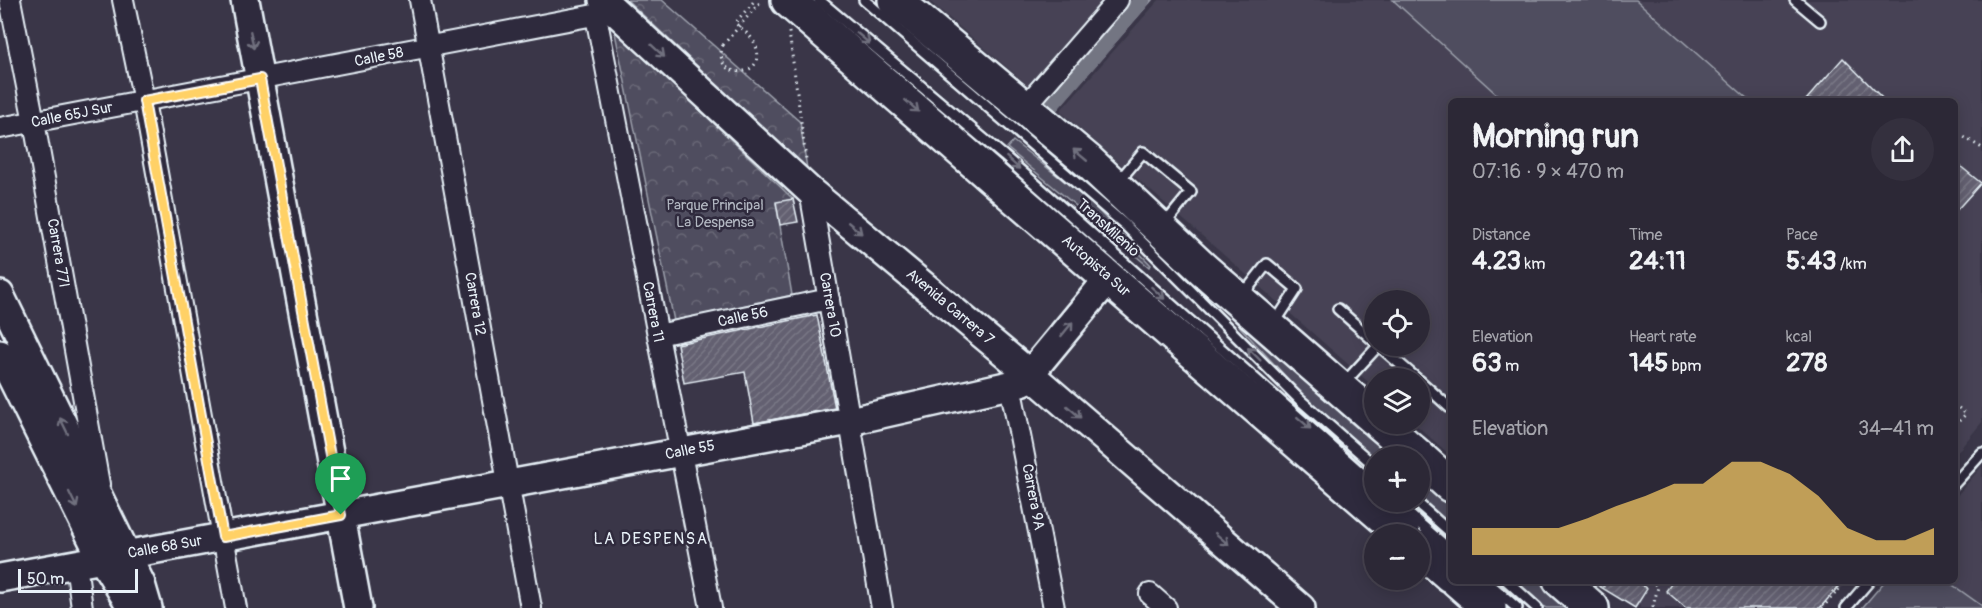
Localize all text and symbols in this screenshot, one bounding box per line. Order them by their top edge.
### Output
one-way arrow [247,29,258,49]
one-way arrow [855,31,871,44]
street label: Calle 58 [353,43,406,71]
one-way arrow [650,44,665,58]
street label: Calle 65J Sur [29,98,115,132]
one-way arrow [904,99,919,113]
text: Morning run [1472,116,1639,157]
button: share [1871,118,1934,181]
one-way arrow [1073,148,1088,162]
one-way arrow [1005,156,1020,170]
text: 07:16 · 9 × 470 m [1472,159,1624,184]
street label: TransMilenio [1073,195,1143,261]
park label: Parque Principal La Despensa [666,196,764,232]
street label: Carrera 77I [43,217,73,289]
one-way arrow [847,222,863,235]
text: Distance [1472,225,1531,245]
text: Time [1629,225,1662,245]
text: Pace [1786,225,1818,245]
street label: Autopista Sur [1058,231,1135,302]
text: 4.23 [1472,245,1521,277]
text: 24:11 [1629,245,1686,277]
text: 5:43 [1786,245,1837,277]
text: km [1521,254,1545,274]
text: /km [1837,254,1867,274]
street label: Avenida Carrera 7 [902,265,998,349]
street label: Carrera 12 [460,271,490,337]
street label: Carrera 10 [815,271,845,339]
street label: Carrera 11 [638,280,668,344]
one-way arrow [1150,286,1165,300]
map controls [1364,290,1430,590]
button: locate [1364,290,1430,356]
street label: Calle 56 [716,302,770,332]
one-way arrow [1060,321,1073,337]
text: Elevation [1472,327,1533,347]
text: Heart rate [1629,327,1696,347]
text: kcal [1786,327,1812,347]
one-way arrow [1247,347,1262,362]
text: 63 [1472,347,1502,379]
text: 145 [1629,347,1668,379]
text: 278 [1786,347,1827,379]
text: m [1502,356,1519,376]
text: bpm [1668,356,1701,376]
button: layers [1364,368,1430,434]
one-way arrow [1066,405,1081,419]
one-way arrow [1296,416,1312,429]
text: Elevation [1472,416,1548,441]
text: 34–41 m [1858,416,1934,441]
one-way arrow [58,418,69,436]
street label: Calle 55 [664,436,716,464]
button: + [1364,446,1430,512]
pin [315,453,366,515]
icon: arrive [324,462,357,495]
street label: Carrera 9A [1017,462,1049,532]
one-way arrow [68,491,79,509]
button: − [1364,524,1430,590]
district label: LA DESPENSA [593,529,709,549]
street label: Calle 68 Sur [126,531,204,563]
one-way arrow [1214,533,1230,546]
scale bar [18,566,138,594]
text: 50 m [27,569,64,589]

